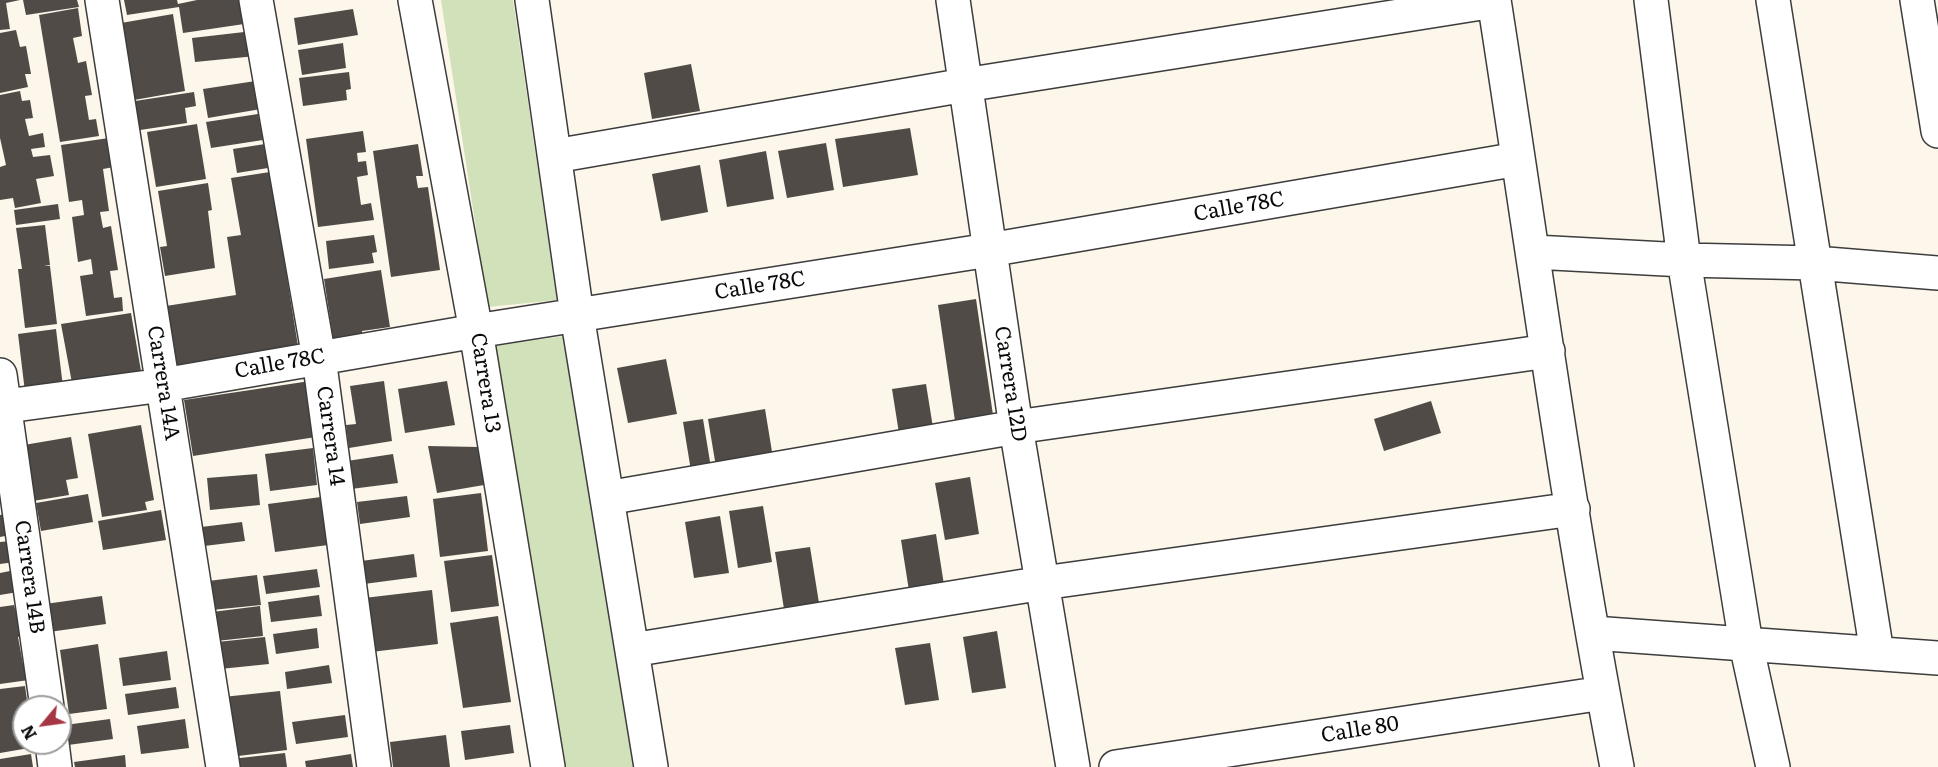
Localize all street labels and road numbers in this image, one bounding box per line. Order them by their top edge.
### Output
street label: Calle 78C [1192,187,1286,227]
street label: Calle 78C [713,266,807,306]
street label: Carrera 14A [141,324,185,442]
street label: Carrera 12D [988,324,1032,444]
street label: Carrera 13 [465,331,505,435]
street label: Calle 78C [233,344,327,384]
street label: Carrera 14 [311,384,349,488]
street label: Carrera 14B [9,519,49,635]
street label: Calle 80 [1319,711,1401,749]

